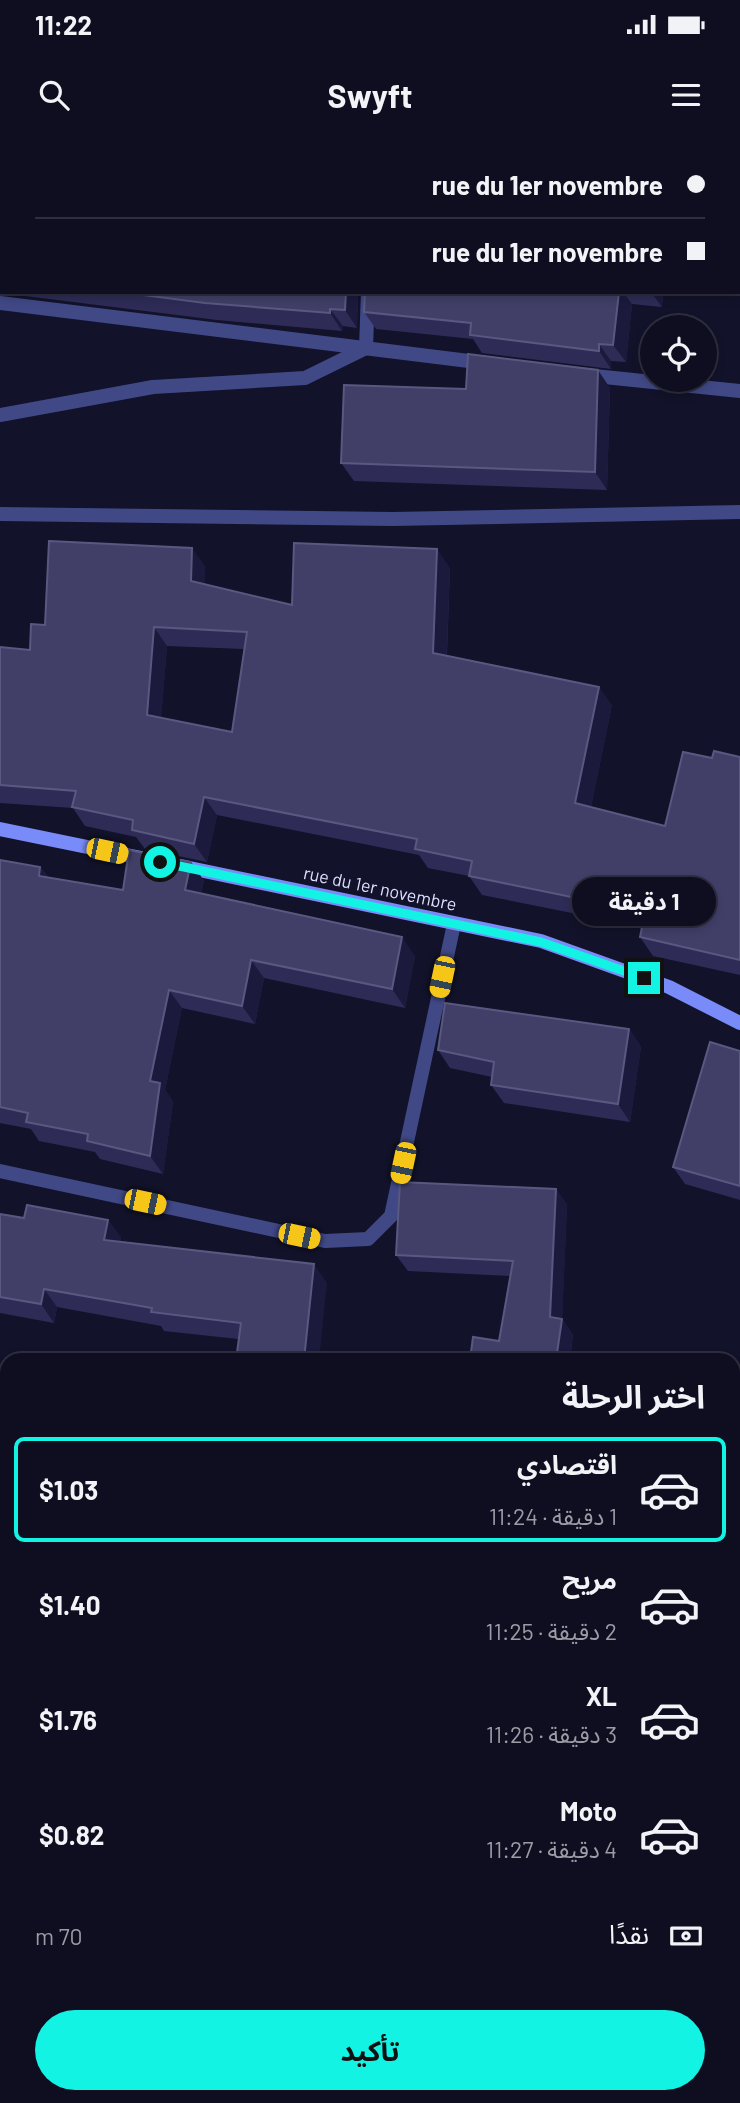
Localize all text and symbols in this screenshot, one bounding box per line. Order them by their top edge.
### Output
text: 11:22 [35,9,92,40]
icon: search [35,76,73,114]
text: Swyft [328,76,412,114]
icon: menu [667,76,705,114]
text: rue du 1er novembre [432,169,663,200]
text: rue du 1er novembre [432,236,663,267]
map controls [640,315,717,392]
button: locate [640,315,717,392]
car [85,836,130,866]
route start [144,846,176,878]
street label: rue du 1er novembre [302,861,459,915]
callout: 1 دقيقة [572,876,716,926]
text: 1 دقيقة [609,887,679,915]
car [428,954,457,1000]
route end [628,962,660,994]
car [389,1140,418,1186]
car [123,1187,168,1217]
car [277,1221,322,1251]
text: اختر الرحلة [562,1376,705,1414]
text: اقتصادي [517,1448,617,1479]
icon: car [638,1458,701,1521]
text: $1.03 [39,1474,98,1505]
text: 1 دقيقة · 11:24 [489,1502,617,1530]
text: مريح [562,1563,617,1594]
icon: car [638,1573,701,1636]
text: $1.40 [39,1589,101,1620]
text: 2 دقيقة · 11:25 [486,1617,617,1645]
text: XL [586,1680,617,1711]
icon: car [638,1688,701,1751]
text: $1.76 [39,1704,97,1735]
text: 3 دقيقة · 11:26 [486,1720,617,1748]
text: Moto [560,1795,617,1826]
icon: car [638,1803,701,1866]
text: $0.82 [39,1819,104,1850]
text: 4 دقيقة · 11:27 [486,1835,617,1863]
icon: cash [667,1917,705,1955]
text: نقدًا [609,1918,649,1949]
text: 70 m [35,1922,83,1950]
button: تأكيد [35,2010,705,2090]

